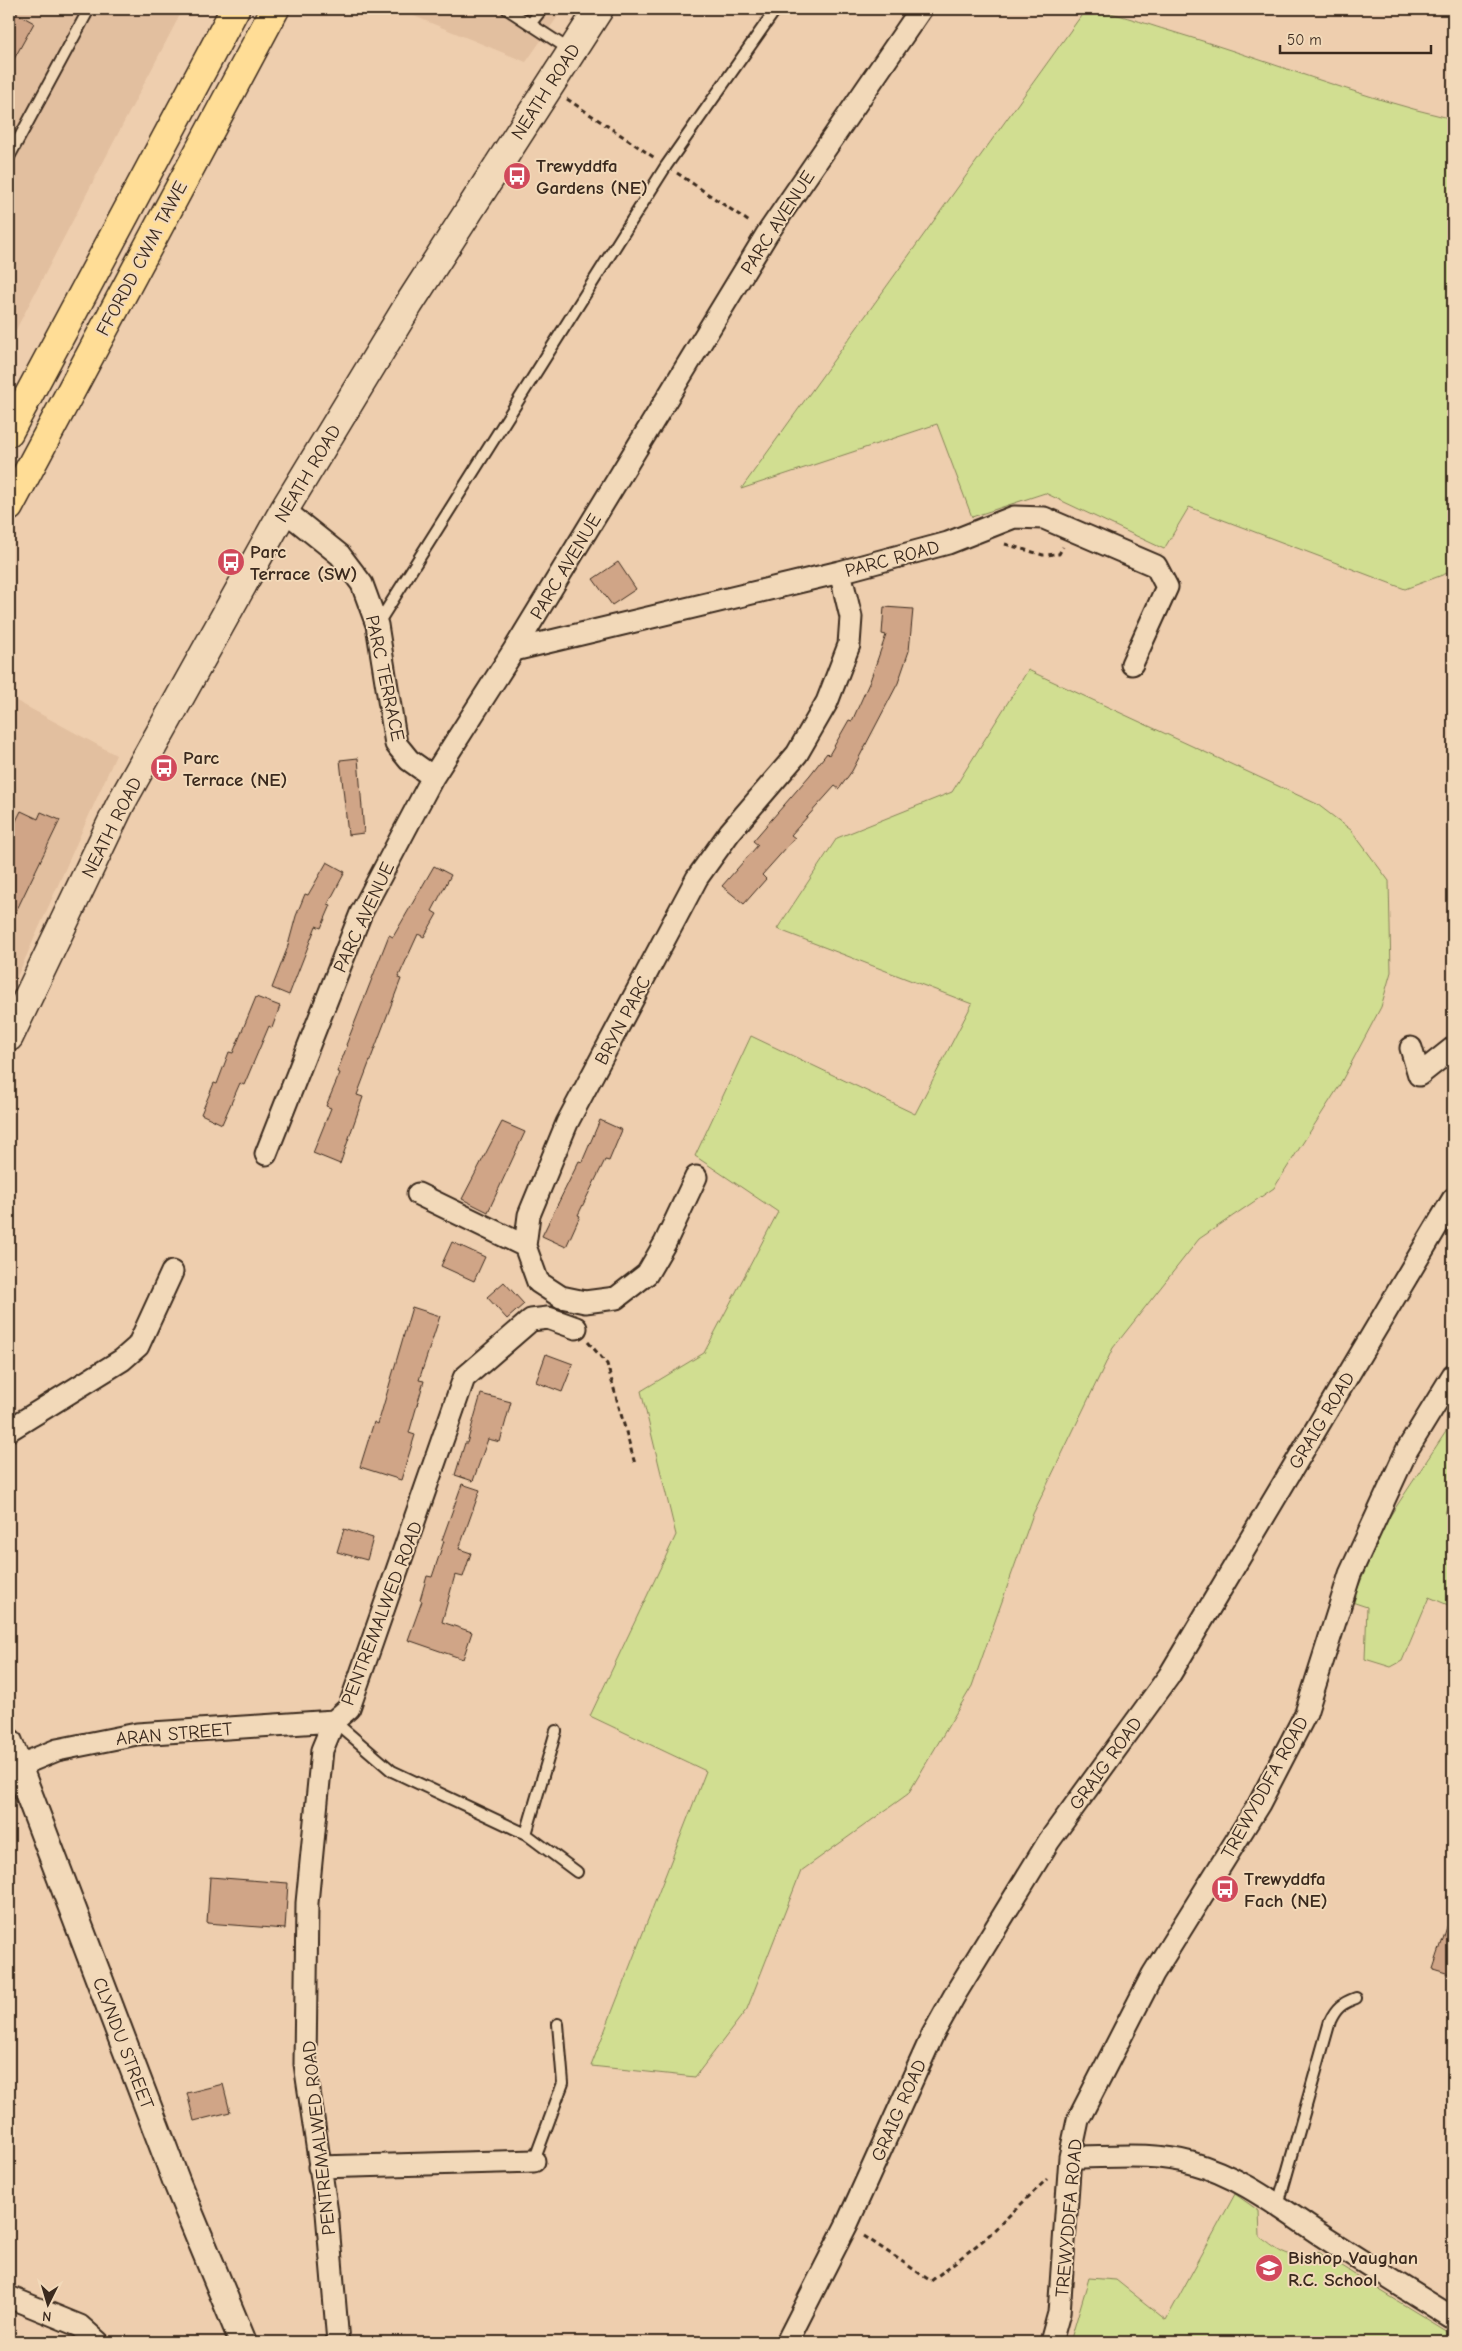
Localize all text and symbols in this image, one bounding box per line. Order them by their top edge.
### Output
scale bar [1280,22,1431,54]
text: 50 m [1287,31,1322,49]
street label: NEATH ROAD [507,39,585,144]
place label: Trewyddfa Gardens (NE) [536,155,648,199]
bus stop icon: Trewyddfa Gardens (NE) [502,161,532,191]
street label: PARC AVENUE [736,167,820,279]
street label: FFORDD CWM TAWE [92,177,192,340]
street label: NEATH ROAD [270,421,346,526]
street label: PARC AVENUE [526,510,606,623]
street label: PARC ROAD [843,536,942,582]
place label: Parc Terrace (SW) [250,541,357,585]
bus stop icon: Parc Terrace (SW) [216,547,246,577]
street label: PARC TERRACE [361,613,409,743]
place label: Parc Terrace (NE) [183,747,287,791]
bus stop icon: Parc Terrace (NE) [149,753,179,783]
street label: NEATH ROAD [77,773,147,881]
street label: PARC AVENUE [329,859,399,976]
street label: BRYN PARC [590,972,656,1069]
street label: GRAIG ROAD [1284,1368,1359,1473]
street label: PENTREMALWED ROAD [337,1518,427,1708]
street label: GRAIG ROAD [1065,1713,1147,1814]
street label: TREWYDDFA ROAD [1217,1713,1313,1862]
street label: ARAN STREET [115,1718,233,1750]
place label: Trewyddfa Fach (NE) [1244,1868,1328,1912]
bus stop icon: Trewyddfa Fach (NE) [1210,1874,1240,1904]
street label: CLYNDU STREET [88,1974,158,2112]
street label: PENTREMALWED ROAD [298,2040,340,2236]
street label: GRAIG ROAD [867,2056,931,2165]
street label: TREWYDDFA ROAD [1051,2138,1087,2298]
place label: Bishop Vaughan R.C. School [1288,2247,1418,2291]
school or university icon: Bishop Vaughan R.C. School [1254,2253,1284,2283]
north arrow [22,2278,72,2328]
text: N [42,2308,52,2325]

